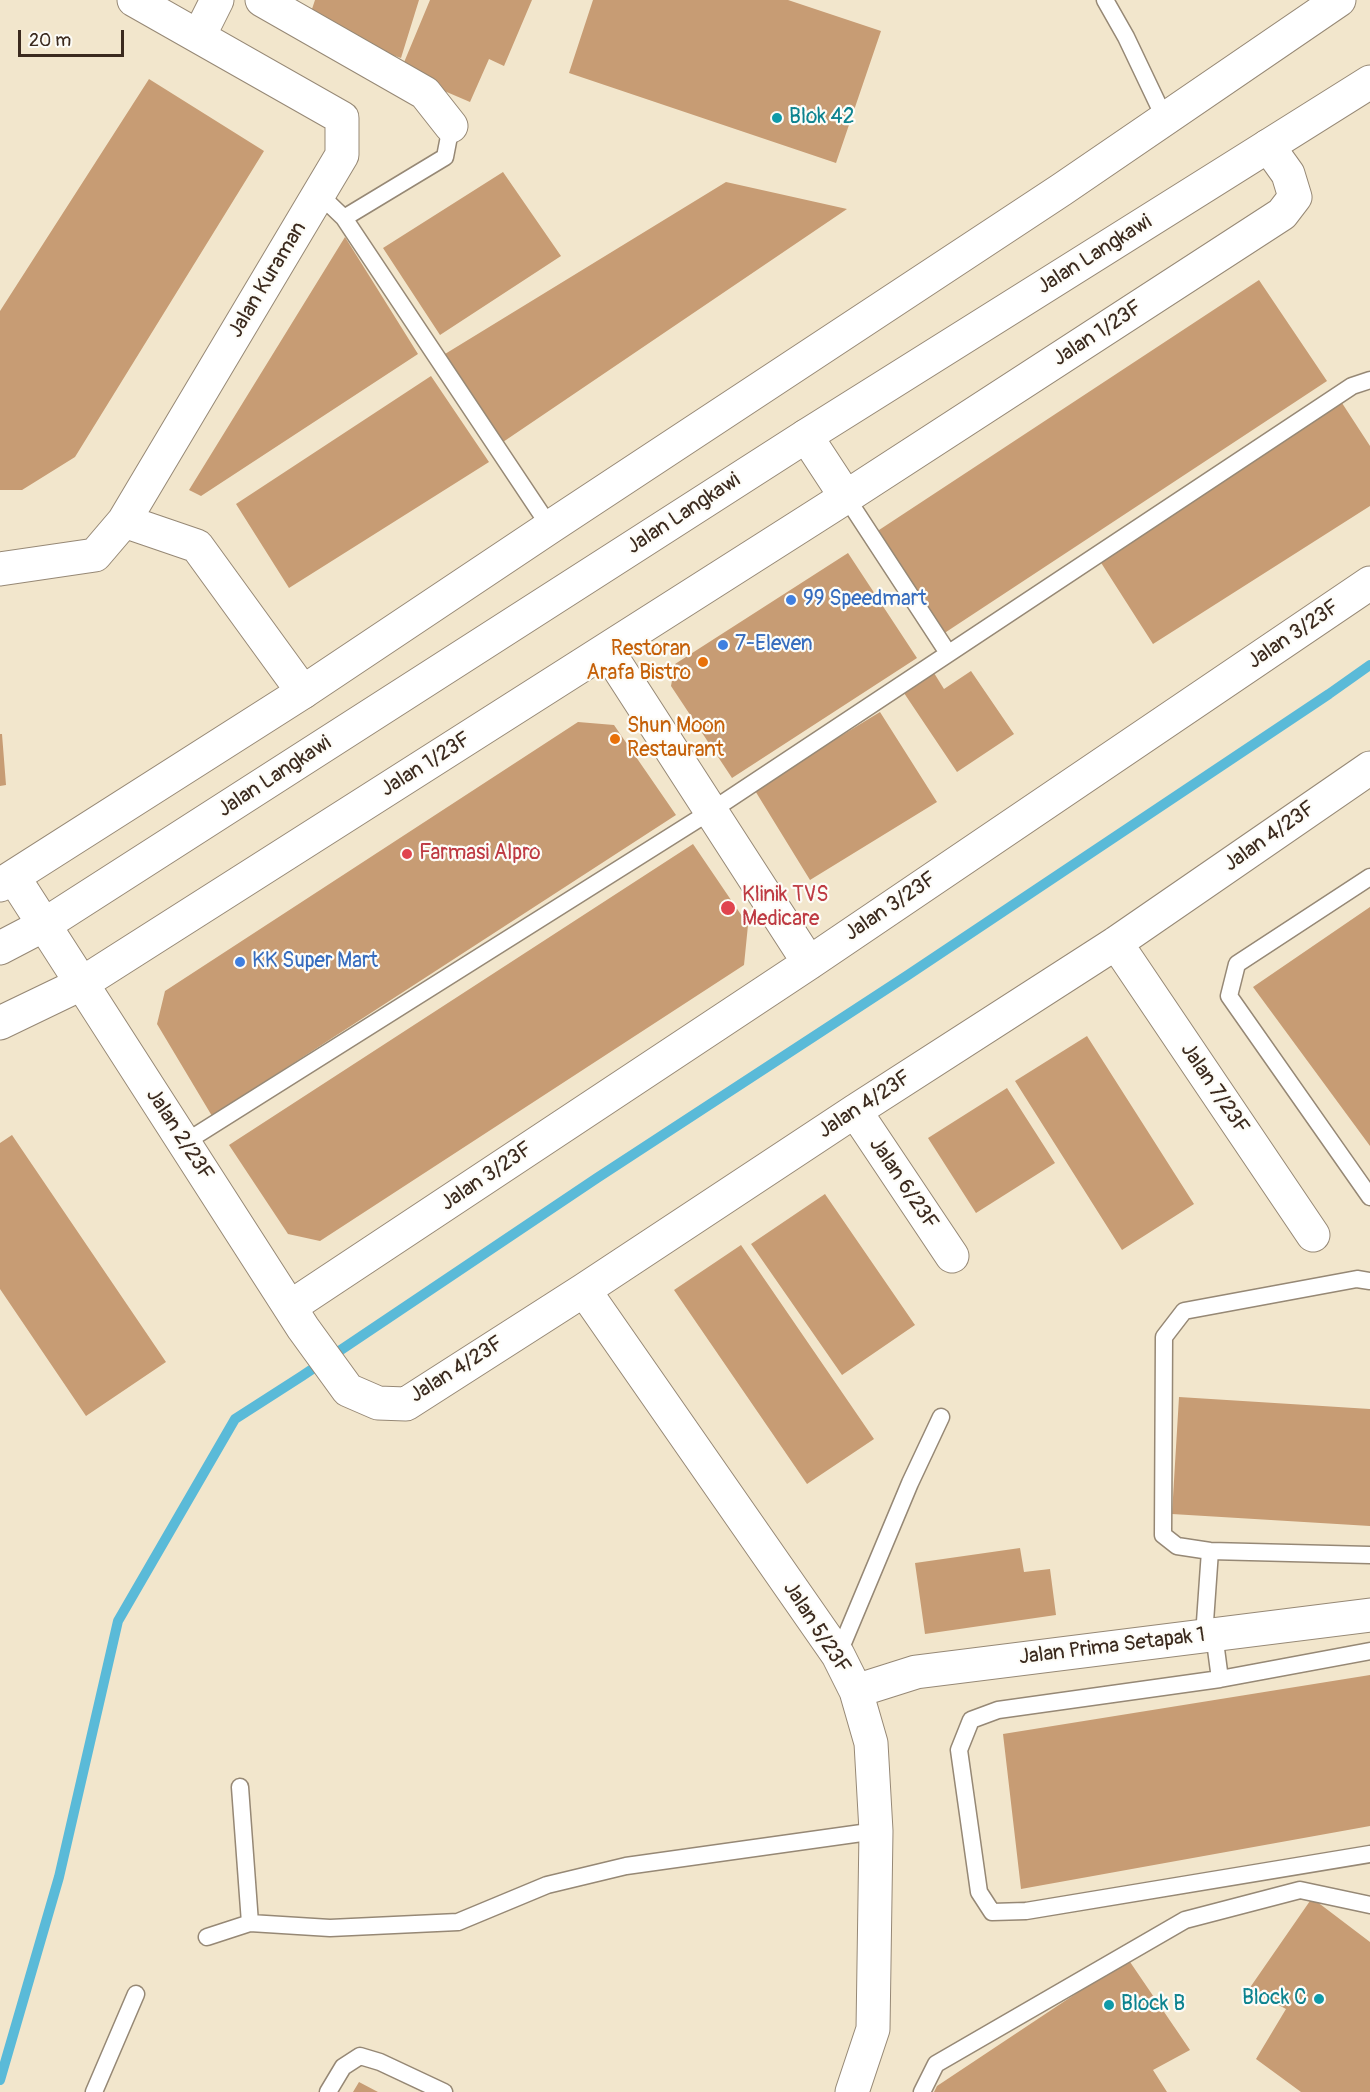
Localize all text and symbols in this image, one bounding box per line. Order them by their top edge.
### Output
scale bar [21,18,128,56]
text: 20 m [29,29,71,52]
place label: Blok 42 [789,105,854,131]
marker: Blok 42 [770,111,784,125]
street label: Jalan Langkawi [1033,210,1157,300]
street label: Jalan Kuraman [224,218,312,342]
street label: Jalan 1/23F [1049,296,1147,372]
street label: Jalan Langkawi [623,468,745,560]
place label: 99 Speedmart [803,587,927,613]
marker: 99 Speedmart [784,593,798,607]
street label: Jalan 3/23F [1243,595,1345,675]
place label: 7-Eleven [735,632,813,658]
place label: Restoran Arafa Bistro [586,637,691,687]
marker: 7-Eleven [716,638,730,652]
marker: Restoran Arafa Bistro [696,655,710,669]
place label: Shun Moon Restaurant [627,714,725,764]
street label: Jalan 1/23F [376,727,476,803]
street label: Jalan Langkawi [214,731,336,823]
marker: Shun Moon Restaurant [608,732,622,746]
street label: Jalan 4/23F [1220,796,1320,878]
place label: Farmasi Alpro [419,841,541,867]
marker: Farmasi Alpro [400,847,414,861]
street label: Jalan 3/23F [840,867,942,947]
place label: Klinik TVS Medicare [742,883,829,933]
marker: Klinik TVS Medicare [719,899,737,917]
place label: KK Super Mart [252,949,378,975]
marker: KK Super Mart [233,955,247,969]
street label: Jalan 7/23F [1174,1039,1254,1139]
street label: Jalan 4/23F [814,1066,916,1144]
street label: Jalan 2/23F [140,1084,218,1186]
street label: Jalan 6/23F [863,1133,943,1235]
street label: Jalan 3/23F [436,1137,538,1217]
street label: Jalan 4/23F [406,1331,508,1409]
street label: Jalan 5/23F [777,1577,855,1679]
street label: Jalan Prima Setapak 1 [1018,1623,1206,1671]
place label: Block C [1242,1986,1307,2012]
place label: Block B [1121,1992,1185,2018]
marker: Block C [1312,1992,1326,2006]
marker: Block B [1102,1998,1116,2012]

